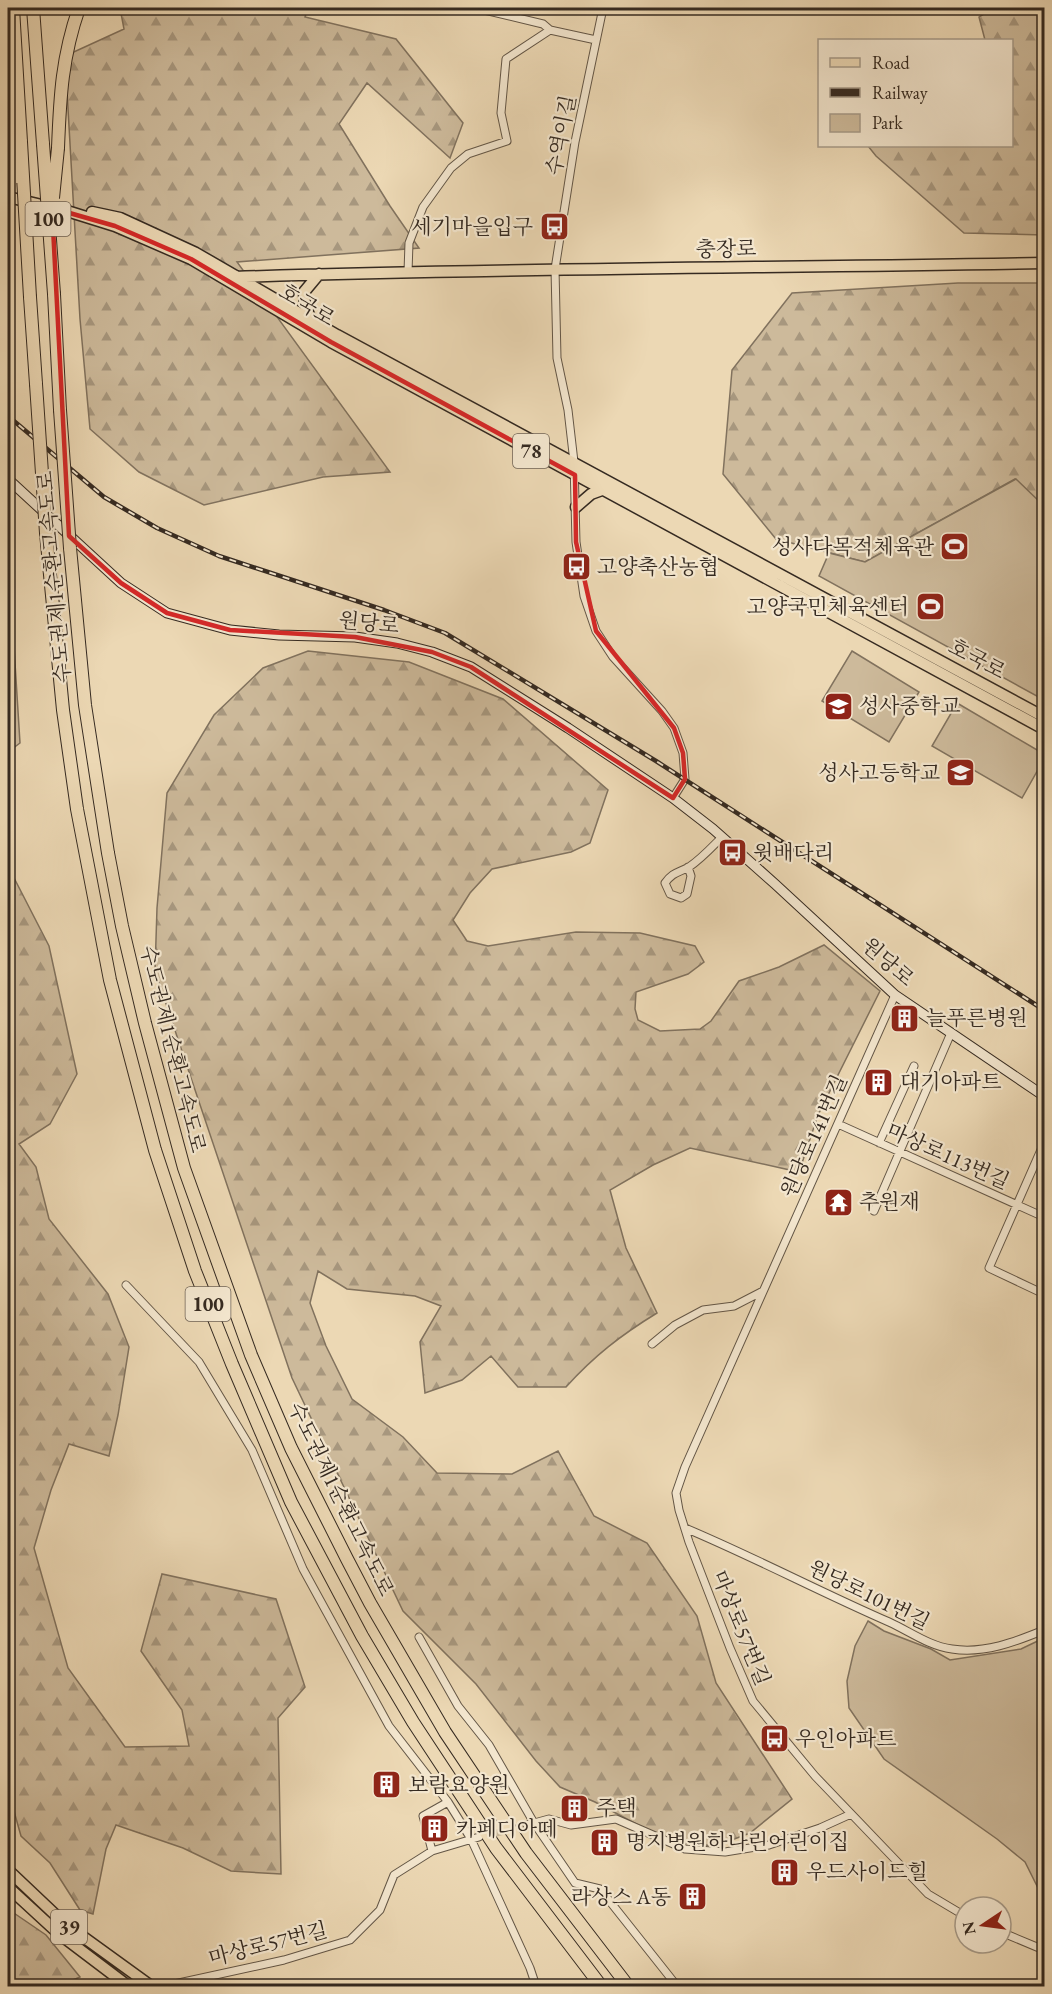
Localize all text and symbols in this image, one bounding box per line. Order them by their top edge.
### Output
legend [818,39,1013,147]
text: Road [872,51,911,74]
text: Railway [872,81,928,104]
street label: 수역이길 [540,92,582,177]
text: Park [872,111,903,134]
road number: 100 [26,202,70,236]
bus stop icon: 세기마을입구 [538,211,570,243]
place label: 세기마을입구 [411,213,533,240]
street label: 충장로 [695,234,757,263]
street label: 호국로 [274,277,340,332]
road number: 78 [513,434,549,468]
street label: 수도권제1순환고속도로 [31,470,76,684]
sports icon: 성사다목적체육관 [939,531,971,563]
place label: 성사다목적체육관 [772,533,935,560]
bus stop icon: 고양축산농협 [560,551,592,583]
place label: 고양축산농협 [597,553,719,580]
sports icon: 고양국민체육센터 [914,591,946,623]
place label: 고양국민체육센터 [747,593,909,620]
street label: 원당로 [337,606,401,639]
street label: 호국로 [944,632,1010,685]
school or university icon: 성사중학교 [822,690,854,722]
place label: 성사중학교 [859,692,960,719]
school or university icon: 성사고등학교 [945,757,977,789]
place label: 성사고등학교 [818,759,940,786]
bus stop icon: 윗배다리 [716,837,748,869]
place label: 윗배다리 [753,839,834,866]
street label: 원당로 [857,931,920,992]
street label: 수도권제1순환고속도로 [135,942,212,1155]
building icon: 늘푸른병원 [889,1002,921,1034]
place label: 늘푸른병원 [926,1004,1027,1031]
building icon: 대기아파트 [863,1066,895,1098]
place label: 대기아파트 [900,1068,1001,1095]
street label: 원당로141번길 [774,1070,853,1201]
street label: 마상로113번길 [883,1116,1014,1195]
temple icon: 추원재 [822,1186,854,1218]
place label: 추원재 [859,1188,920,1215]
road number: 100 [186,1287,230,1321]
street label: 수도권제1순환고속도로 [283,1397,400,1600]
street label: 원당로101번길 [804,1554,934,1636]
street label: 마상로57번길 [706,1566,777,1689]
bus stop icon: 우인아파트 [758,1723,790,1755]
place label: 우인아파트 [795,1725,896,1752]
building icon: 보람요양원 [371,1769,403,1801]
place label: 보람요양원 [408,1771,509,1798]
building icon: 주택 [559,1792,591,1824]
place label: 주택 [596,1794,637,1821]
building icon: 카페디아떼 [419,1813,451,1845]
place label: 카페디아떼 [456,1815,557,1842]
building icon: 명지병원하나린어린이집 [589,1826,621,1858]
place label: 명지병원하나린어린이집 [626,1828,849,1855]
building icon: 우드사이드힐 [769,1856,801,1888]
place label: 우드사이드힐 [806,1858,928,1885]
building icon: 라상스 A동 [676,1881,708,1913]
place label: 라상스 A동 [571,1883,671,1910]
north arrow [953,1895,1013,1955]
road number: 39 [51,1910,87,1944]
street label: 마상로57번길 [206,1916,330,1971]
text: N [957,1920,981,1937]

